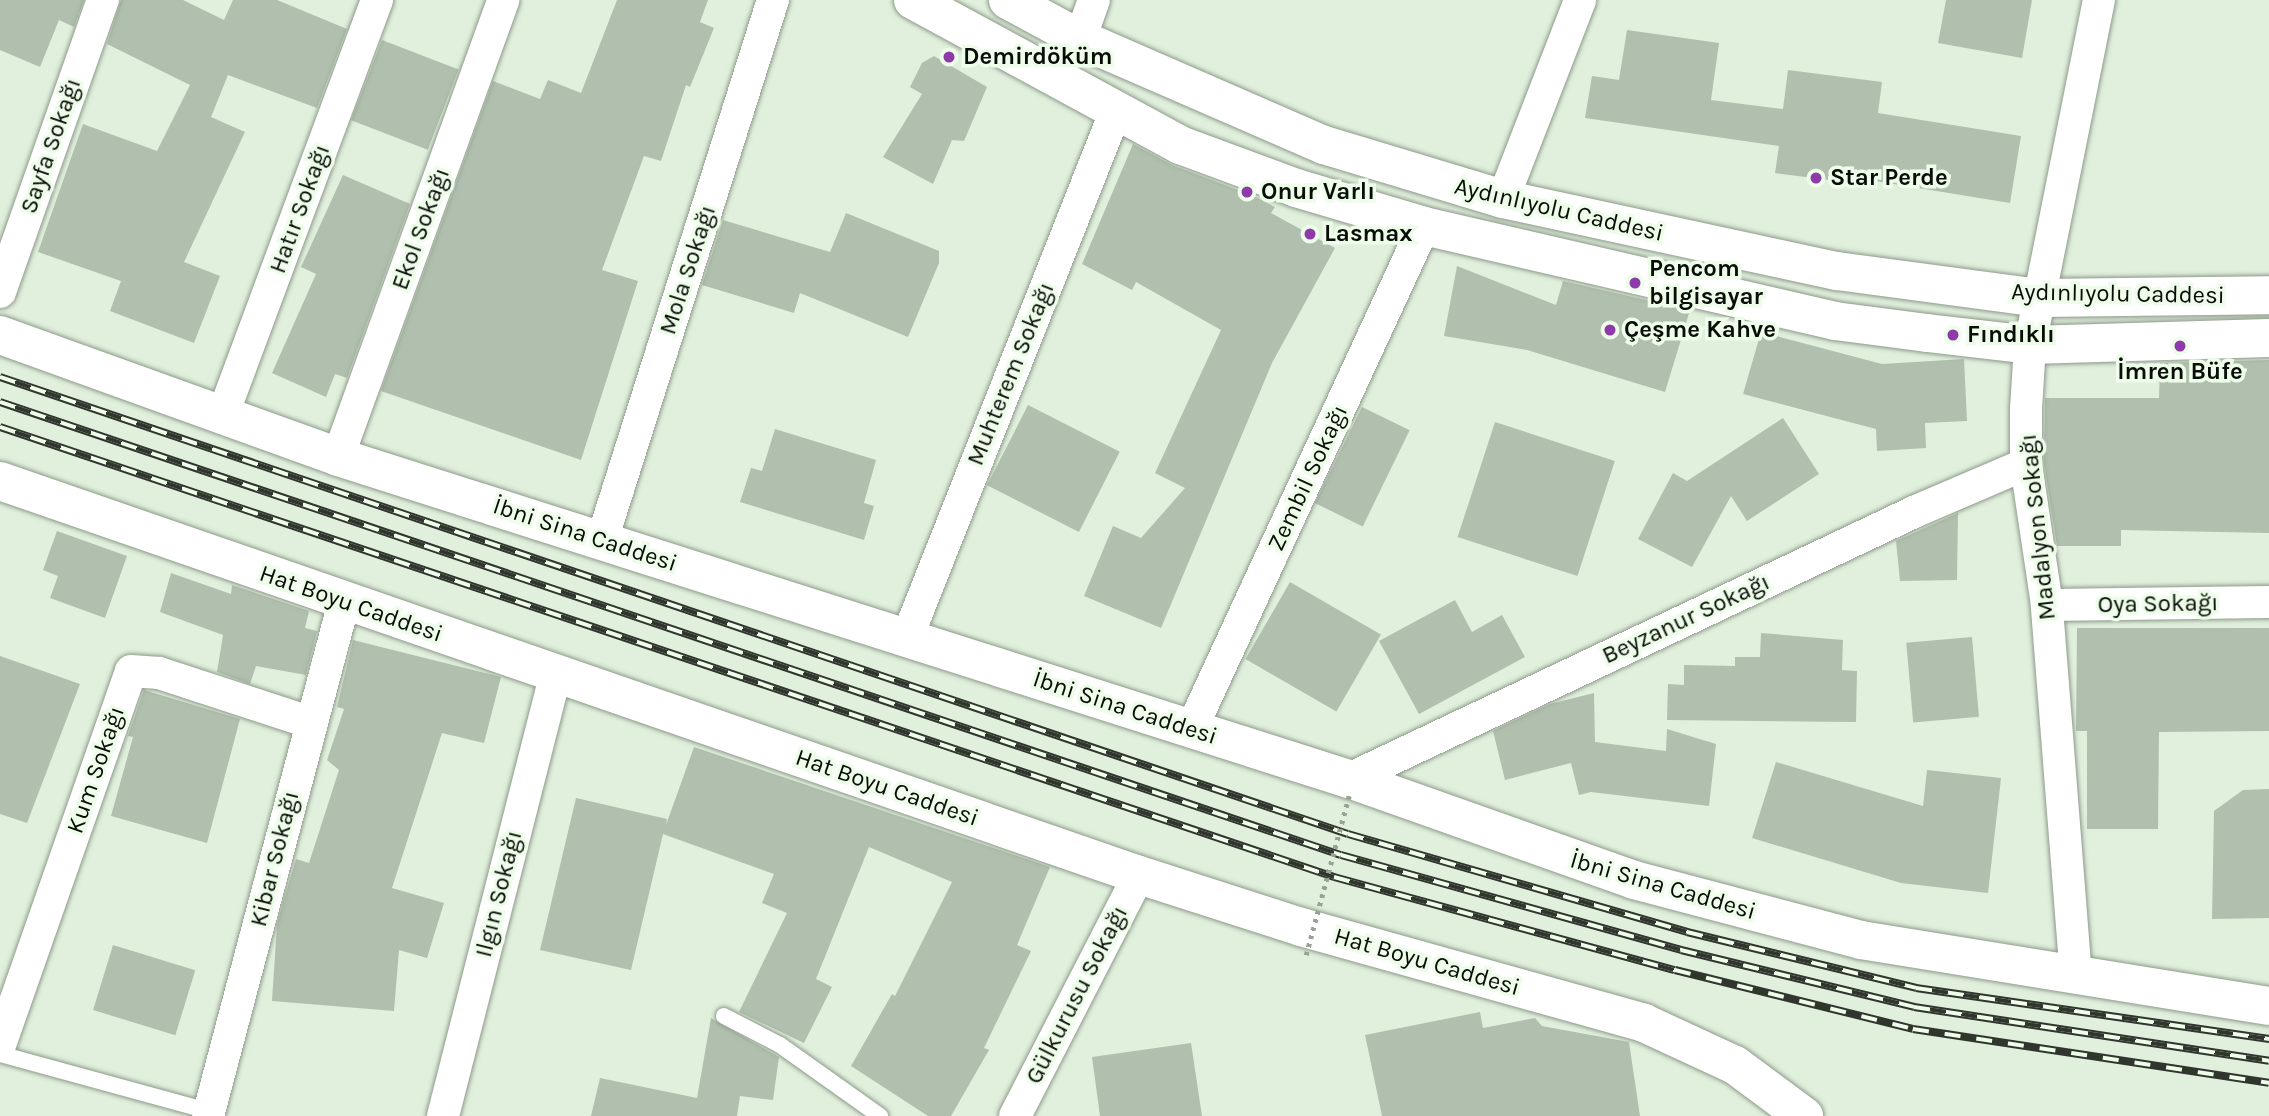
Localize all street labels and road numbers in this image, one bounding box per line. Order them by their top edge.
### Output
street label: Sayfa Sokağı [14,75,88,217]
street label: Hatır Sokağı [263,141,337,277]
street label: Ekol Sokağı [386,164,456,294]
street label: Aydınlıyolu Caddesi [1452,172,1666,248]
street label: Mola Sokağı [654,202,722,338]
street label: Muhterem Sokağı [961,278,1061,470]
street label: Aydınlıyolu Caddesi [2011,278,2225,310]
street label: Zembil Sokağı [1262,400,1354,556]
street label: Madalyon Sokağı [2014,432,2062,622]
street label: İbni Sina Caddesi [489,492,681,578]
street label: Hat Boyu Caddesi [256,559,446,649]
street label: Beyzanur Sokağı [1598,568,1774,670]
street label: Oya Sokağı [2097,589,2219,619]
street label: İbni Sina Caddesi [1029,665,1221,751]
street label: Kum Sokağı [61,703,131,837]
street label: Hat Boyu Caddesi [792,743,982,833]
street label: Kibar Sokağı [244,788,306,930]
street label: Ilgın Sokağı [469,828,529,960]
street label: İbni Sina Caddesi [1567,846,1759,926]
street label: Gülkurusu Sokağı [1020,901,1134,1089]
street label: Hat Boyu Caddesi [1331,922,1523,1002]

